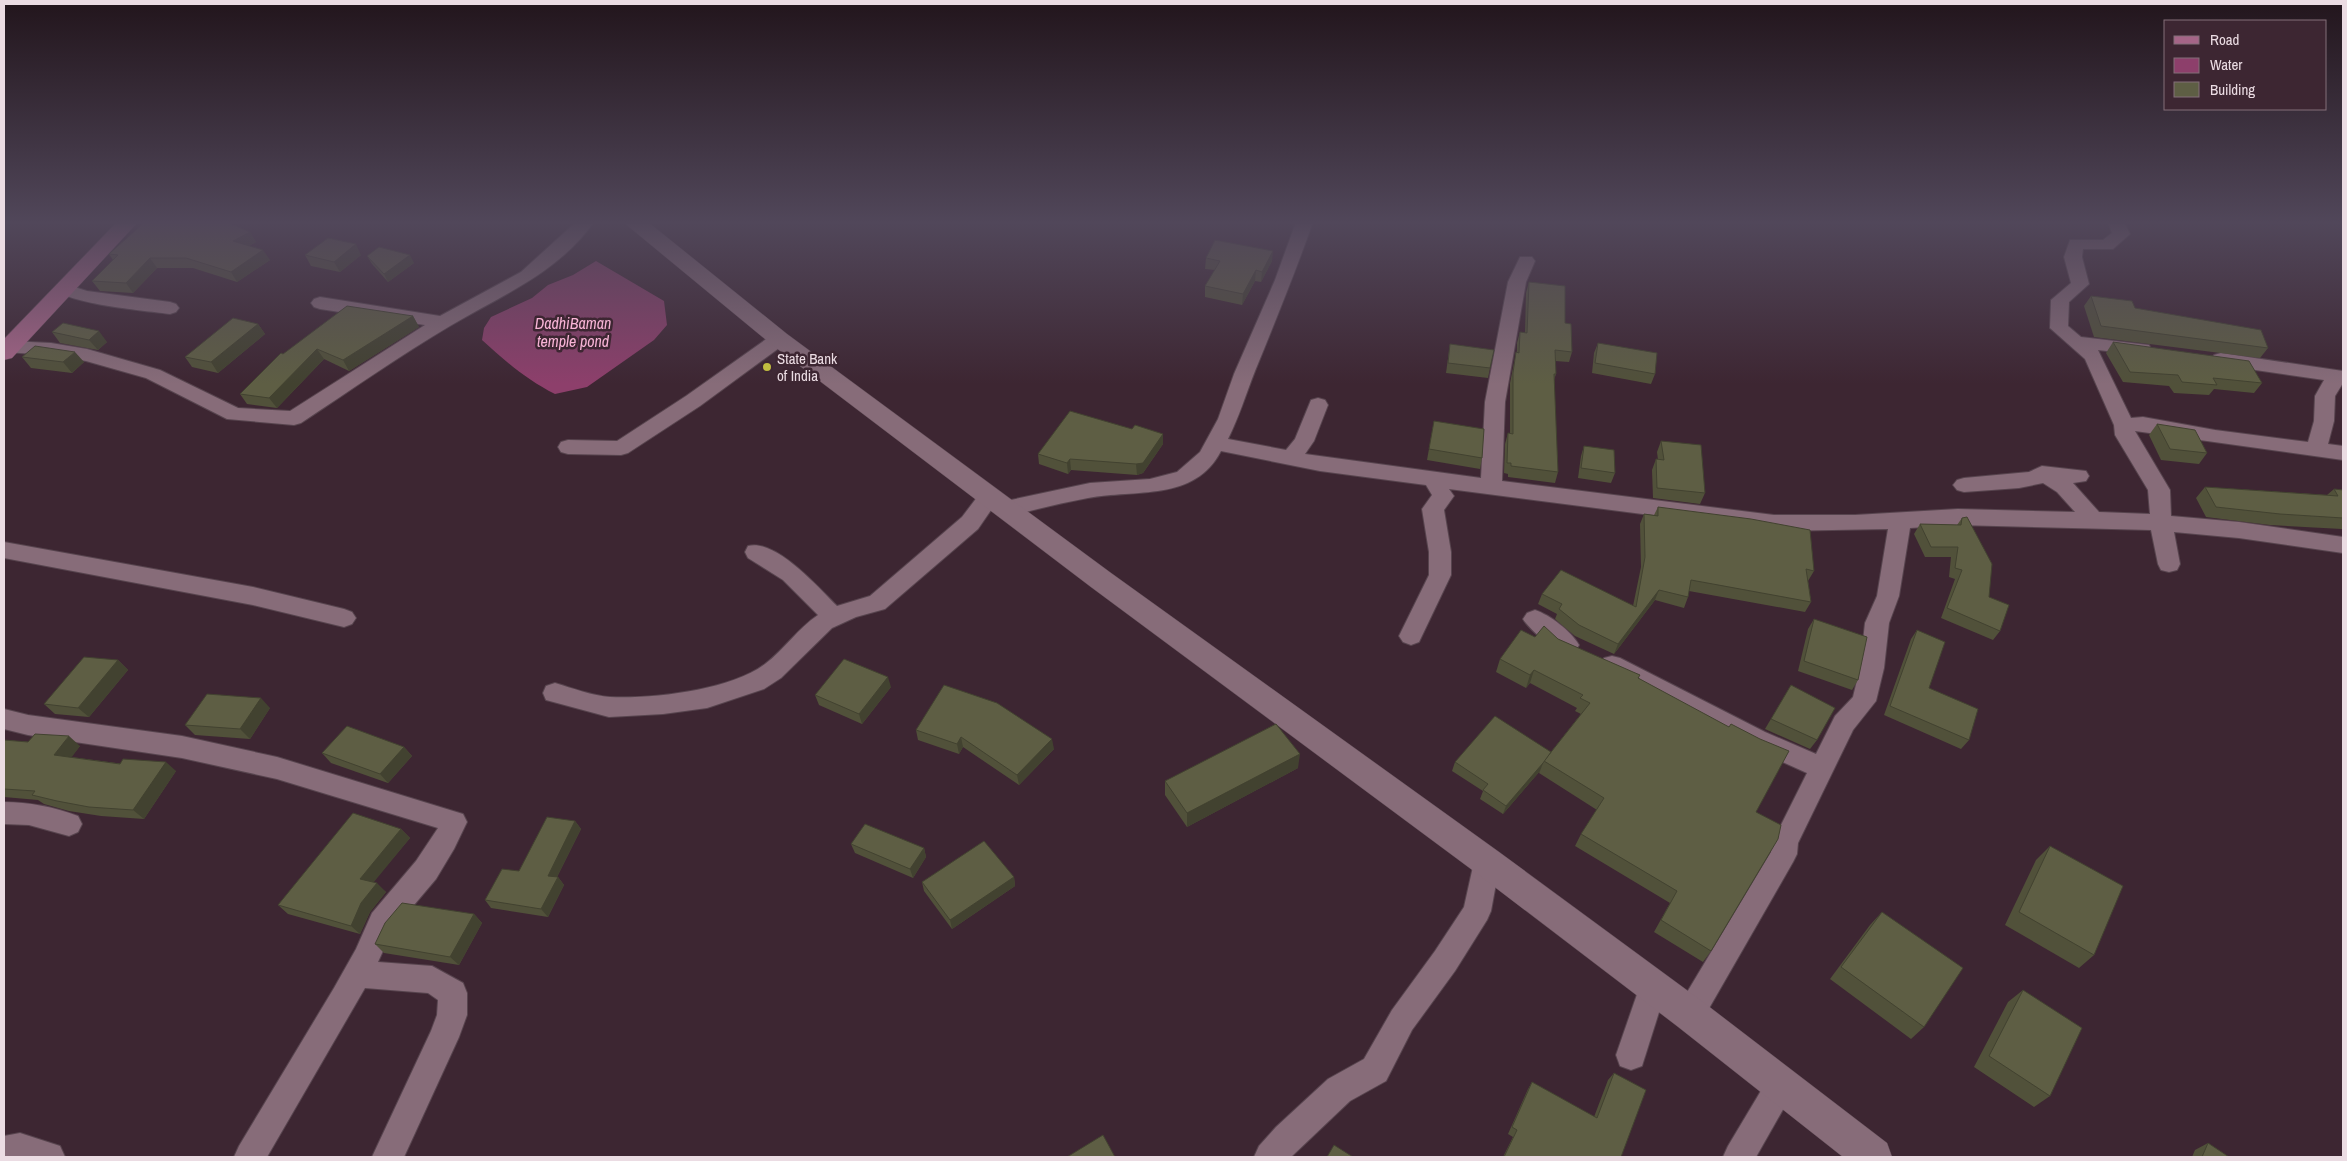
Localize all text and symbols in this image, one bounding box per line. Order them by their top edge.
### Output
legend [2164,20,2327,110]
text: Road [2210,29,2239,50]
text: Water [2210,54,2242,75]
text: Building [2210,79,2255,100]
water label: DadhiBaman temple pond [535,312,611,352]
place label: State Bank of India [777,348,838,386]
marker: State Bank of India [761,361,773,373]

